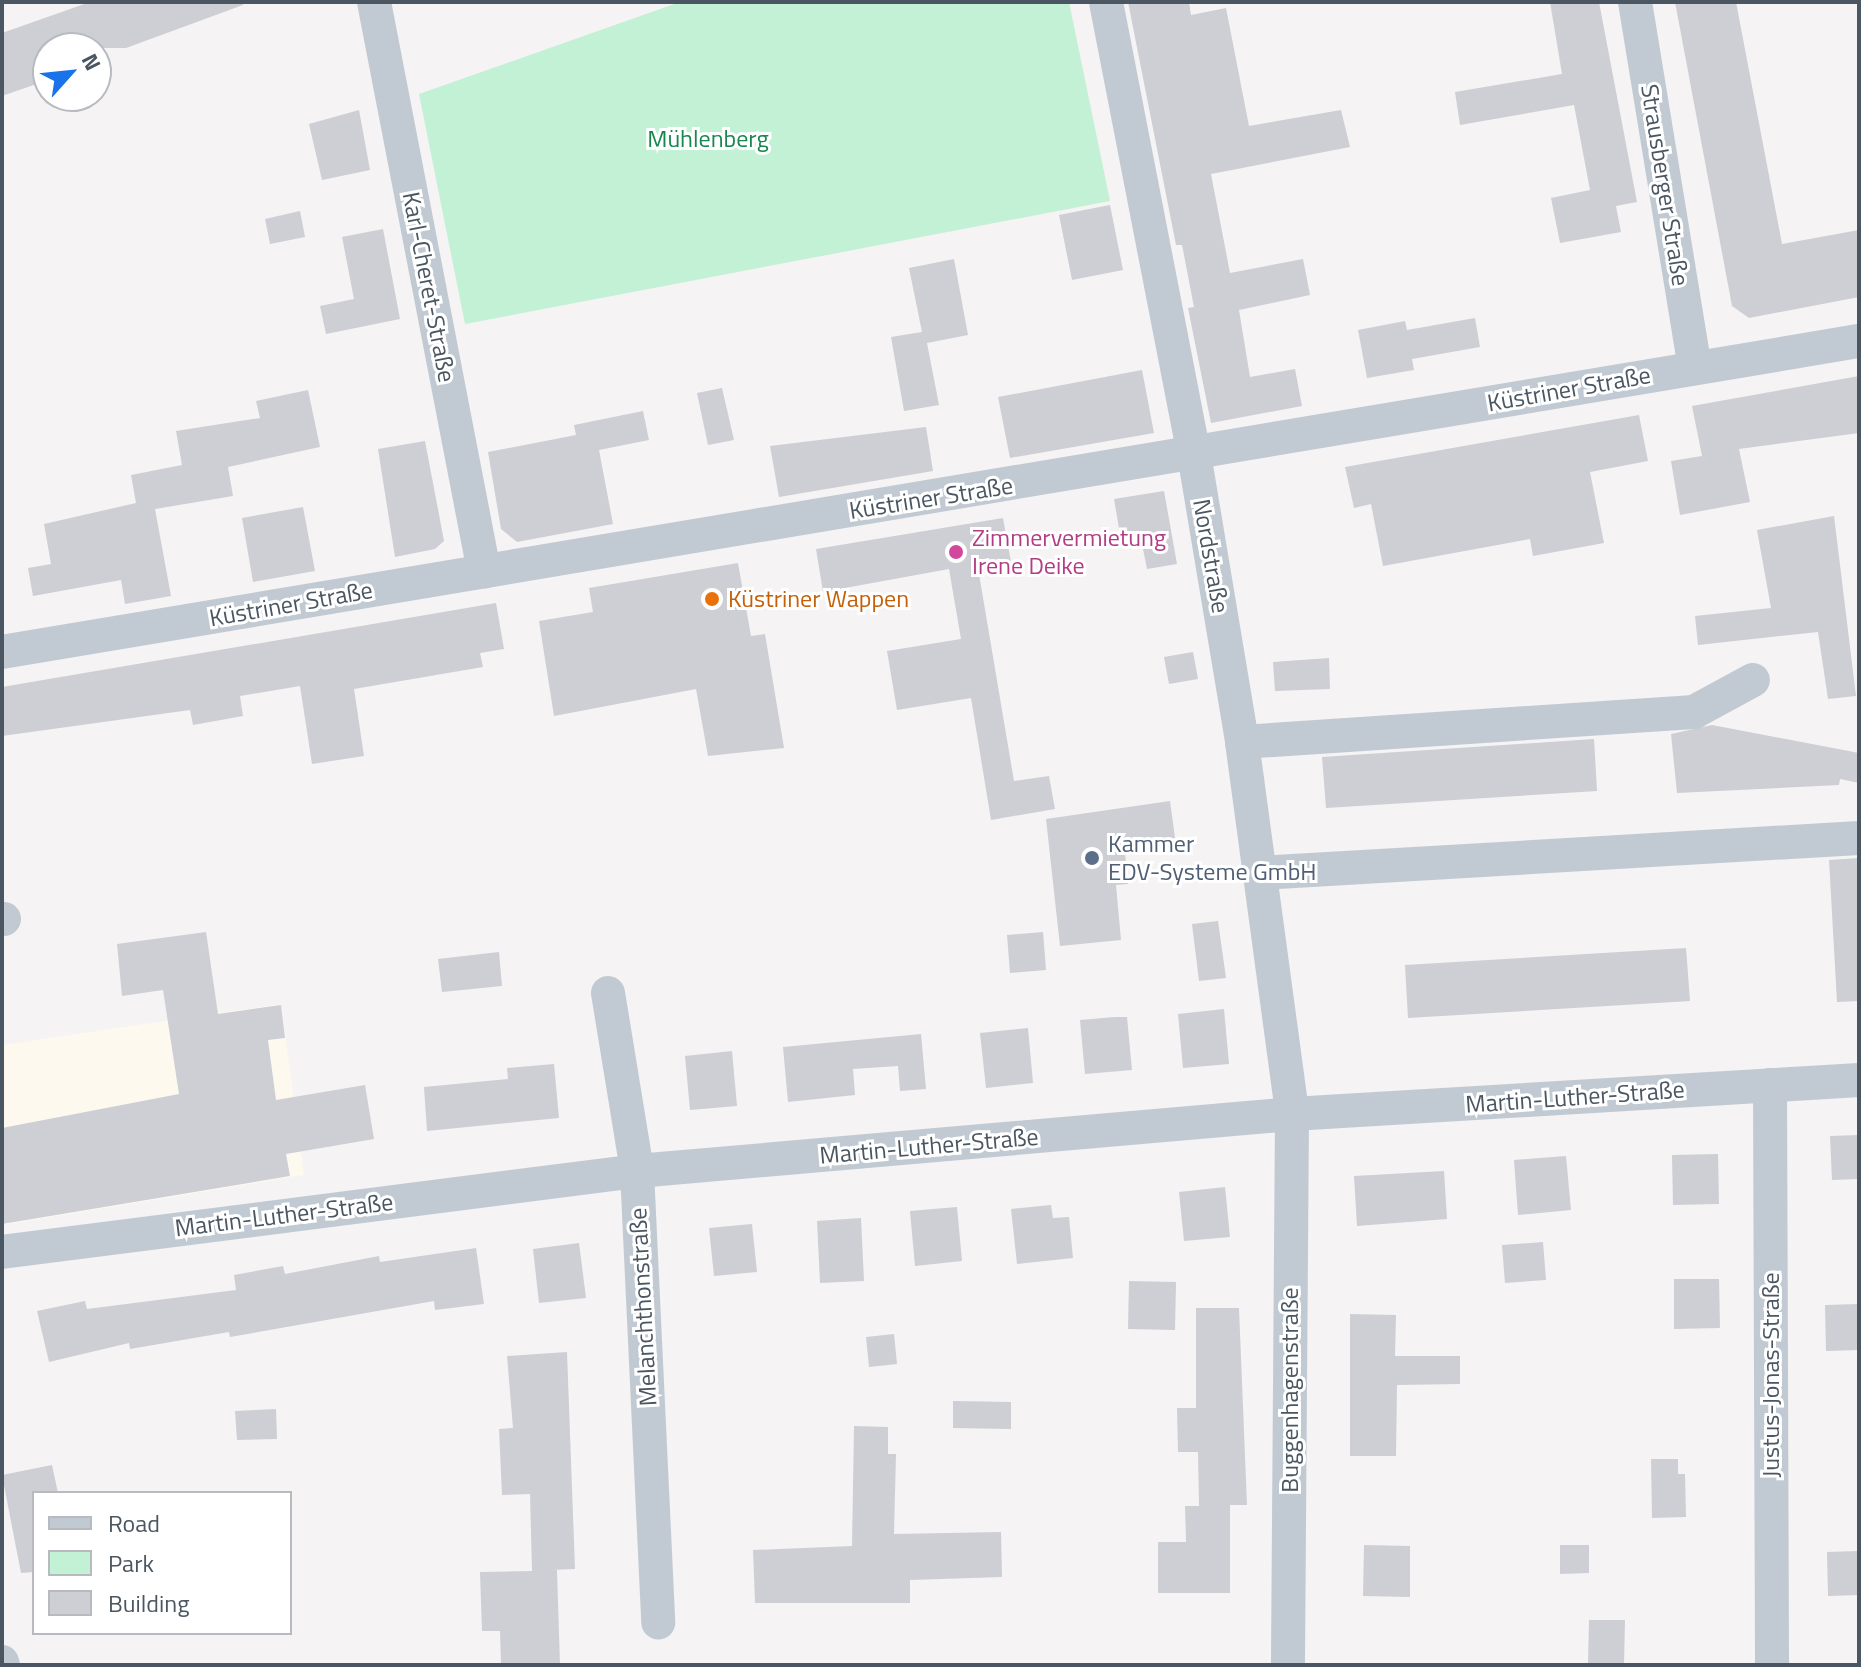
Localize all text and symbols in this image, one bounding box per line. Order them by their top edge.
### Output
north arrow [32,32,112,112]
text: N [73,48,110,77]
street label: Strausberger Straße [1635,82,1695,288]
park label: Mühlenberg [647,125,769,153]
street label: Karl-Cheret-Straße [396,189,462,385]
street label: Küstriner Straße [1485,360,1653,418]
street label: Küstriner Straße [847,471,1015,525]
street label: Nordstraße [1187,497,1235,615]
place label: Zimmervermietung Irene Deike [972,524,1166,580]
marker: Zimmervermietung Irene Deike [947,543,965,561]
street label: Küstriner Straße [207,575,375,633]
place label: Küstriner Wappen [728,585,909,613]
marker: Küstriner Wappen [703,590,721,608]
place label: Kammer EDV-Systeme GmbH [1108,830,1316,886]
marker: Kammer EDV-Systeme GmbH [1083,849,1101,867]
street label: Martin-Luther-Straße [1464,1075,1686,1119]
street label: Martin-Luther-Straße [818,1122,1040,1170]
street label: Martin-Luther-Straße [173,1187,395,1243]
street label: Melanchthonstraße [623,1207,663,1407]
street label: Justus-Jonas-Straße [1757,1272,1785,1478]
street label: Buggenhagenstraße [1276,1287,1304,1493]
legend [32,1491,292,1635]
text: Road [108,1505,160,1541]
text: Park [108,1545,154,1581]
text: Building [108,1585,190,1621]

